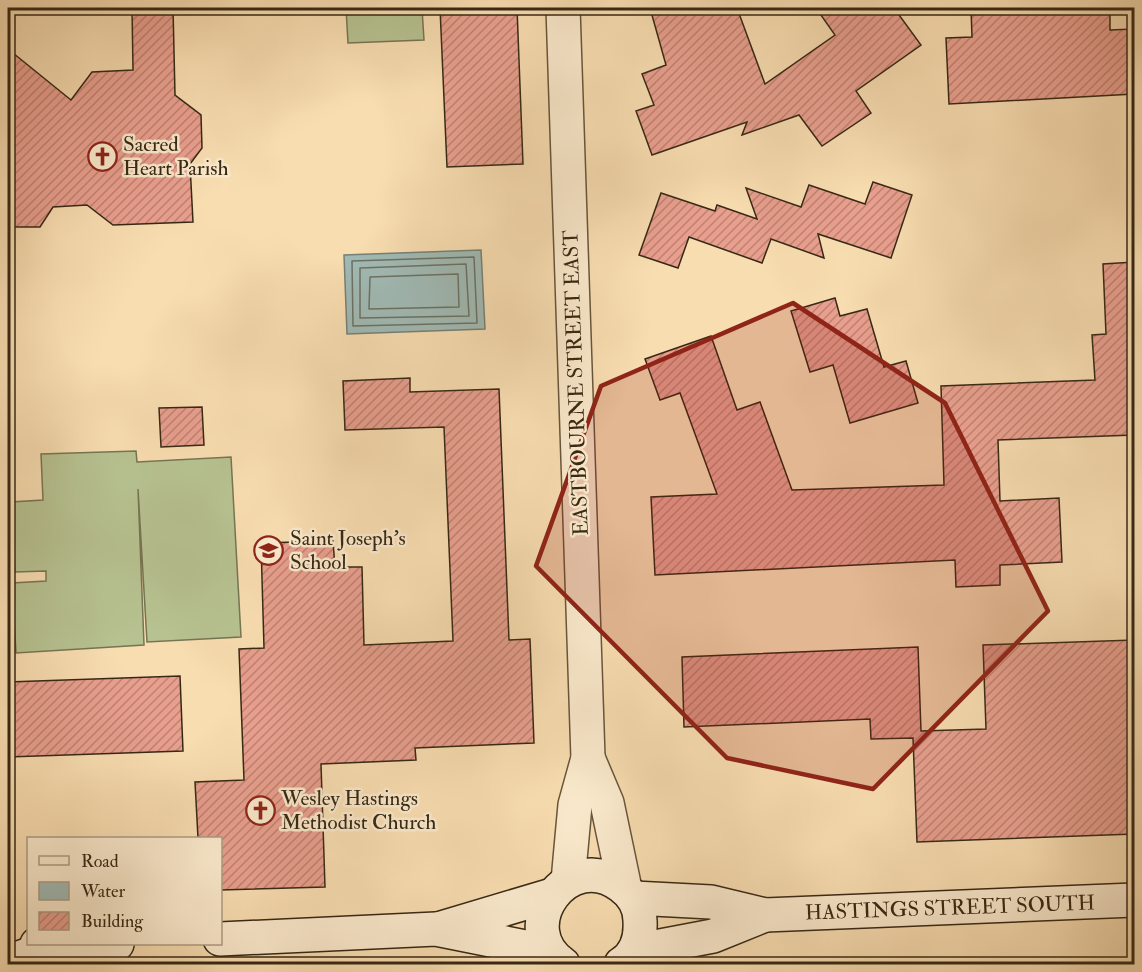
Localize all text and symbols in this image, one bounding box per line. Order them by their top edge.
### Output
place label: Sacred Heart Parish [123,131,228,182]
church icon: Sacred Heart Parish [86,140,118,172]
street label: EASTBOURNE STREET EAST [557,229,595,536]
place label: Saint Joseph's School [290,525,406,576]
school or university icon: Saint Joseph's School [253,534,285,566]
place label: Wesley Hastings Methodist Church [280,785,436,836]
church icon: Wesley Hastings Methodist Church [244,794,276,826]
legend [27,837,222,945]
text: Road [81,850,119,873]
text: Water [80,880,125,903]
street label: HASTINGS STREET SOUTH [805,889,1095,927]
text: Building [81,910,144,933]

